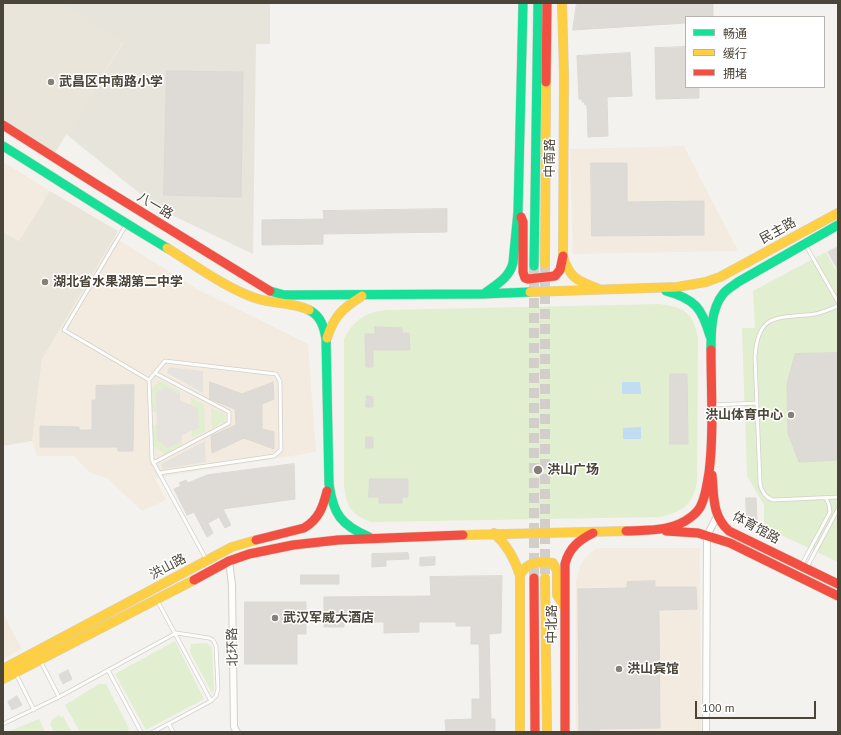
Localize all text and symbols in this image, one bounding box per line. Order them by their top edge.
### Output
legend [685,16,825,88]
text: 畅通 [723,26,747,41]
text: 缓行 [723,46,747,61]
text: 拥堵 [723,66,747,81]
place label: 武昌区中南路小学 [59,74,163,90]
marker: 武昌区中南路小学 [46,77,56,87]
street label: 中南路 [542,139,558,177]
street label: 八一路 [134,189,176,223]
street label: 民主路 [757,215,799,247]
place label: 湖北省水果湖第二中学 [53,274,183,290]
marker: 湖北省水果湖第二中学 [40,277,50,287]
place label: 洪山体育中心 [705,407,783,423]
marker: 洪山体育中心 [786,410,796,420]
place label: 洪山广场 [547,462,599,478]
marker: 洪山广场 [532,464,544,476]
street label: 体育馆路 [729,509,783,547]
street label: 洪山路 [147,551,189,583]
street label: 中北路 [544,605,560,643]
place label: 武汉军威大酒店 [283,610,374,626]
marker: 武汉军威大酒店 [270,613,280,623]
street label: 北环路 [225,627,241,667]
place label: 洪山宾馆 [627,661,679,677]
marker: 洪山宾馆 [614,664,624,674]
scale bar [697,693,818,719]
text: 100 m [702,700,735,715]

